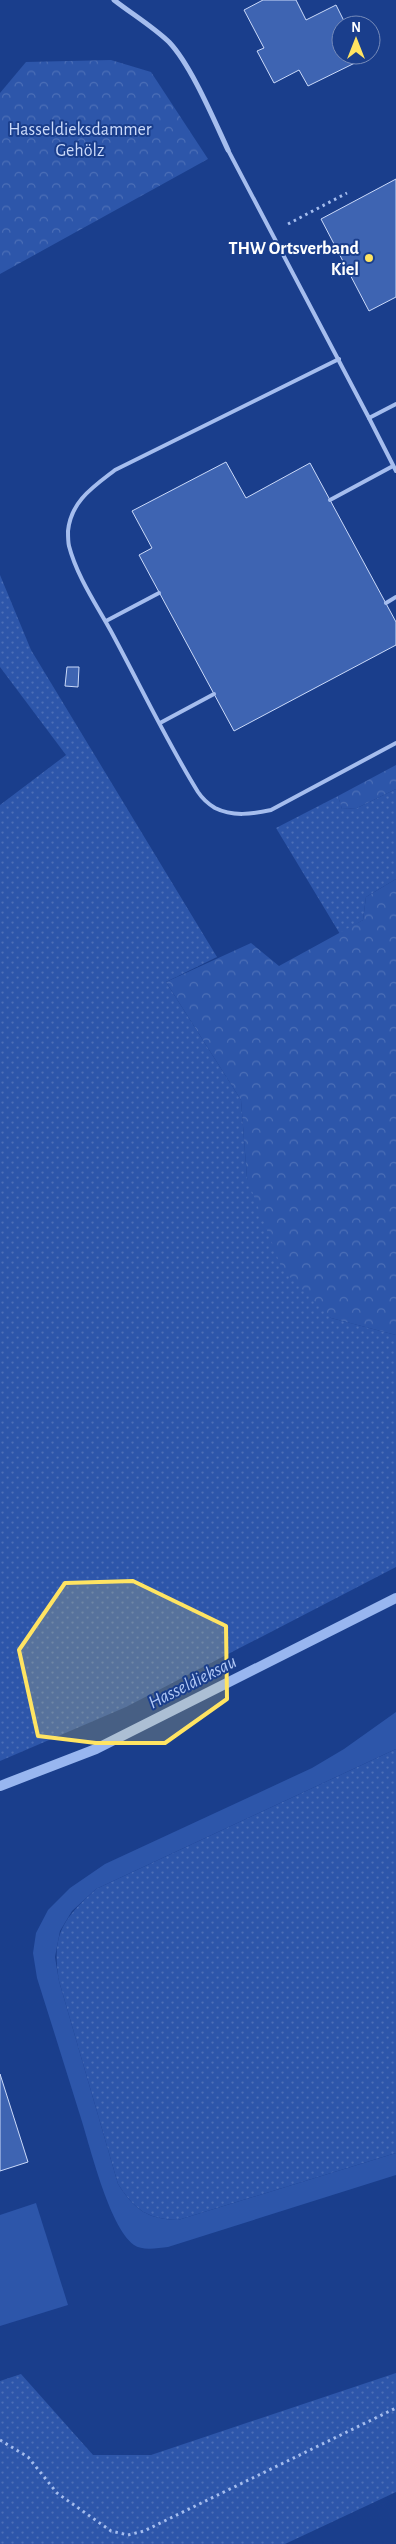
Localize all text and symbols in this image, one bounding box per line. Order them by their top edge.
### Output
north arrow [331,15,381,65]
text: N [351,21,361,35]
park label: Hasseldieksdammer Gehölz [8,121,152,160]
place label: THW Ortsverband Kiel [229,240,360,279]
marker: THW Ortsverband Kiel [363,252,375,264]
water label: Hasseldieksau [146,1652,240,1713]

